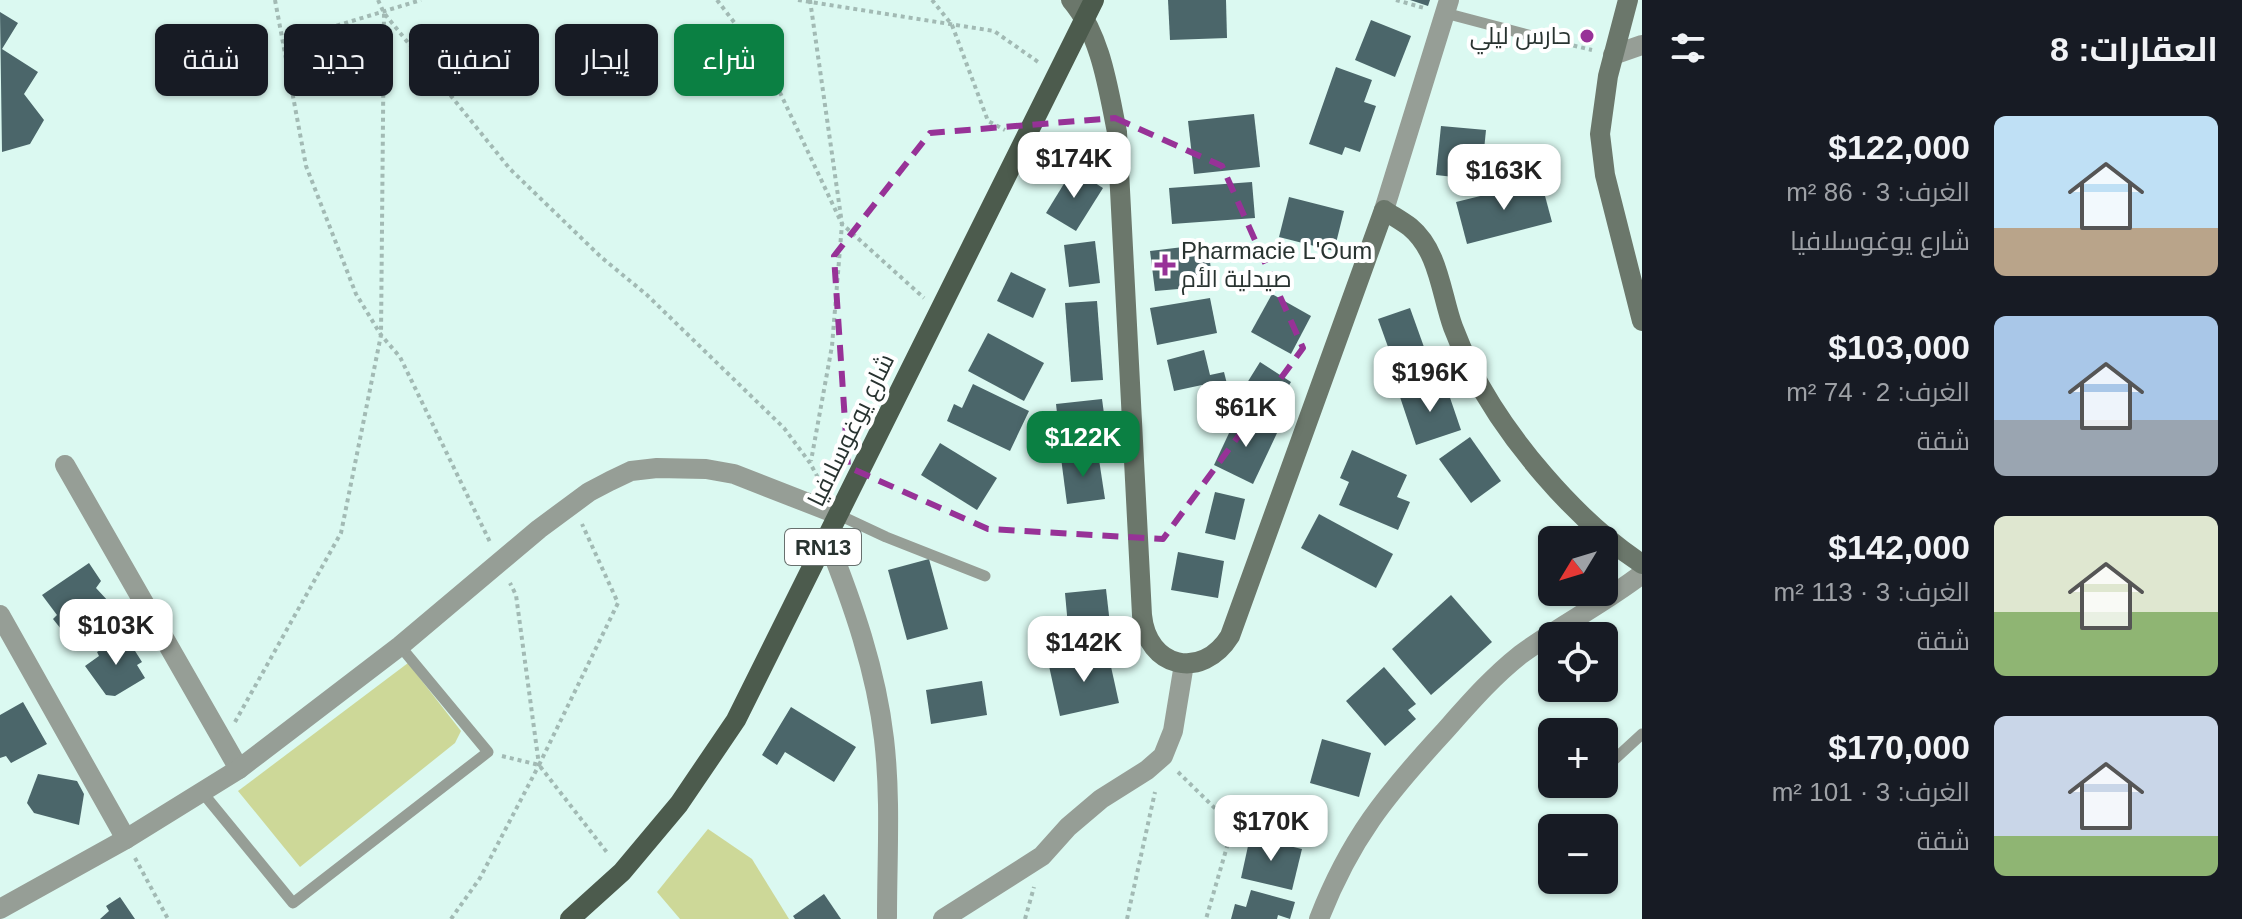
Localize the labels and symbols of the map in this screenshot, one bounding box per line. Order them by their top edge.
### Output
place label: حارس ليلي [1470,22,1571,55]
marker: حارس ليلي [1578,27,1596,45]
pin: $174K [1018,132,1130,200]
pin: $163K [1448,144,1560,212]
place label: Pharmacie L'Oum صيدلية الأم [1181,237,1372,295]
marker: Pharmacie L'Oum صيدلية الأم [1156,256,1174,274]
pin: $196K [1374,346,1486,414]
street label: شارع يوغوسلافيا [802,349,902,512]
pin: $61K [1199,381,1293,449]
pin: $122K [1027,411,1139,479]
north arrow [1538,526,1618,606]
road number: RN13 [785,529,861,565]
pin: $103K [60,599,172,667]
pin: $142K [1028,616,1140,684]
pin: $170K [1215,795,1327,863]

